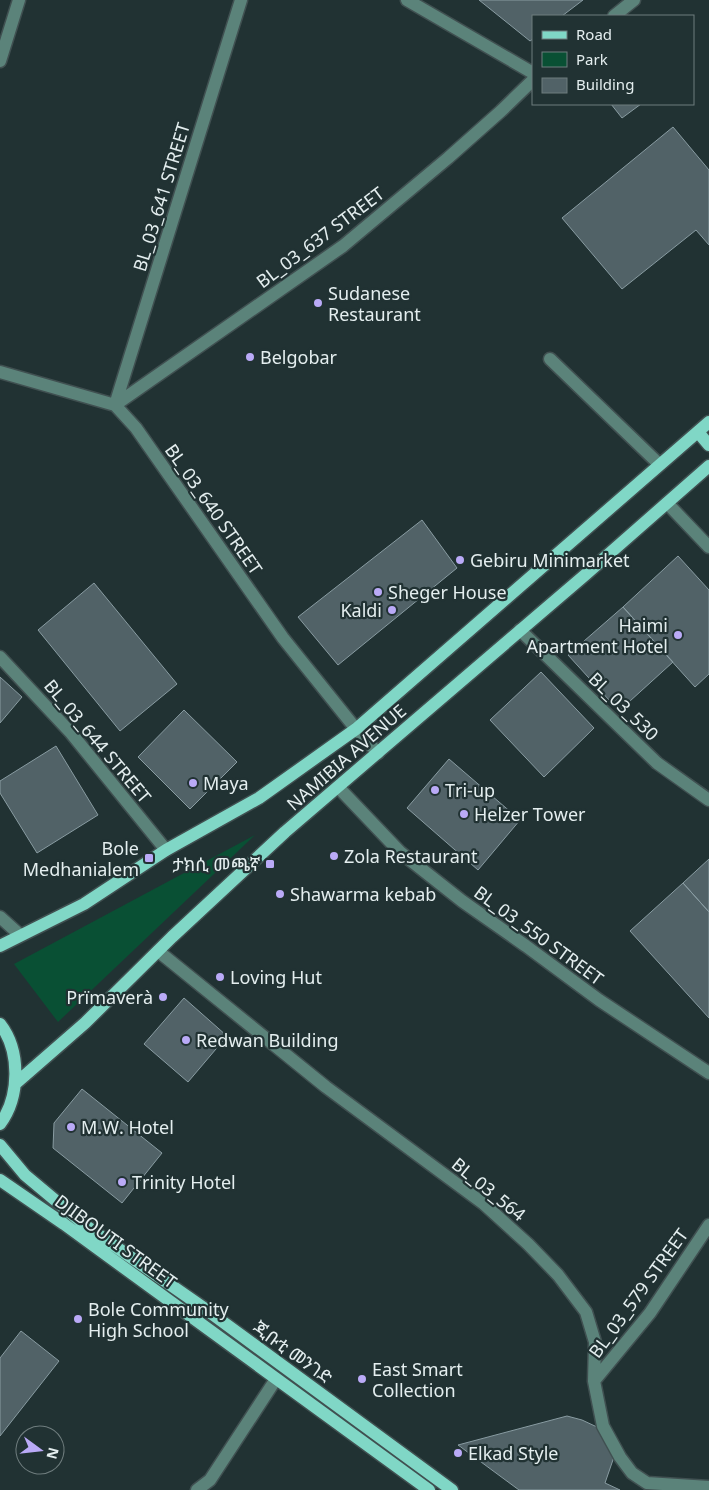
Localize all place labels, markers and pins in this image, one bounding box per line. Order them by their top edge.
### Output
place label: Sudanese Restaurant [328,281,421,326]
marker: Sudanese Restaurant [312,297,324,309]
place label: Belgobar [260,345,338,369]
marker: Belgobar [244,351,256,363]
place label: Gebiru Minimarket [470,548,630,572]
marker: Gebiru Minimarket [454,554,466,566]
place label: Sheger House [388,580,507,604]
marker: Sheger House [372,586,384,598]
place label: Kaldi [340,598,382,622]
marker: Kaldi [386,604,398,616]
place label: Haimi Apartment Hotel [527,613,668,658]
marker: Haimi Apartment Hotel [672,629,684,641]
place label: Maya [203,771,249,795]
marker: Maya [187,777,199,789]
place label: Tri-up [445,778,495,802]
marker: Tri-up [429,784,441,796]
place label: Helzer Tower [474,802,586,826]
marker: Helzer Tower [458,808,470,820]
place label: Bole Medhanialem [23,836,139,881]
place label: Zola Restaurant [344,844,478,868]
marker: Zola Restaurant [328,850,340,862]
marker: Bole Medhanialem [143,852,155,864]
place label: ታክሲ መጫኛ [172,852,260,876]
marker: ታክሲ መጫኛ [264,858,276,870]
place label: Shawarma kebab [290,882,436,906]
marker: Shawarma kebab [274,888,286,900]
place label: Loving Hut [230,965,322,989]
marker: Loving Hut [214,971,226,983]
place label: Prïmaverà [66,985,153,1009]
marker: Prïmaverà [157,991,169,1003]
place label: Redwan Building [196,1028,339,1052]
marker: Redwan Building [180,1034,192,1046]
place label: M.W. Hotel [81,1115,174,1139]
marker: M.W. Hotel [65,1121,77,1133]
place label: Trinity Hotel [132,1170,236,1194]
marker: Trinity Hotel [116,1176,128,1188]
place label: Bole Community High School [88,1297,229,1342]
marker: Bole Community High School [72,1313,84,1325]
place label: East Smart Collection [372,1357,463,1402]
marker: East Smart Collection [356,1373,368,1385]
place label: Elkad Style [468,1441,558,1465]
marker: Elkad Style [452,1447,464,1459]

